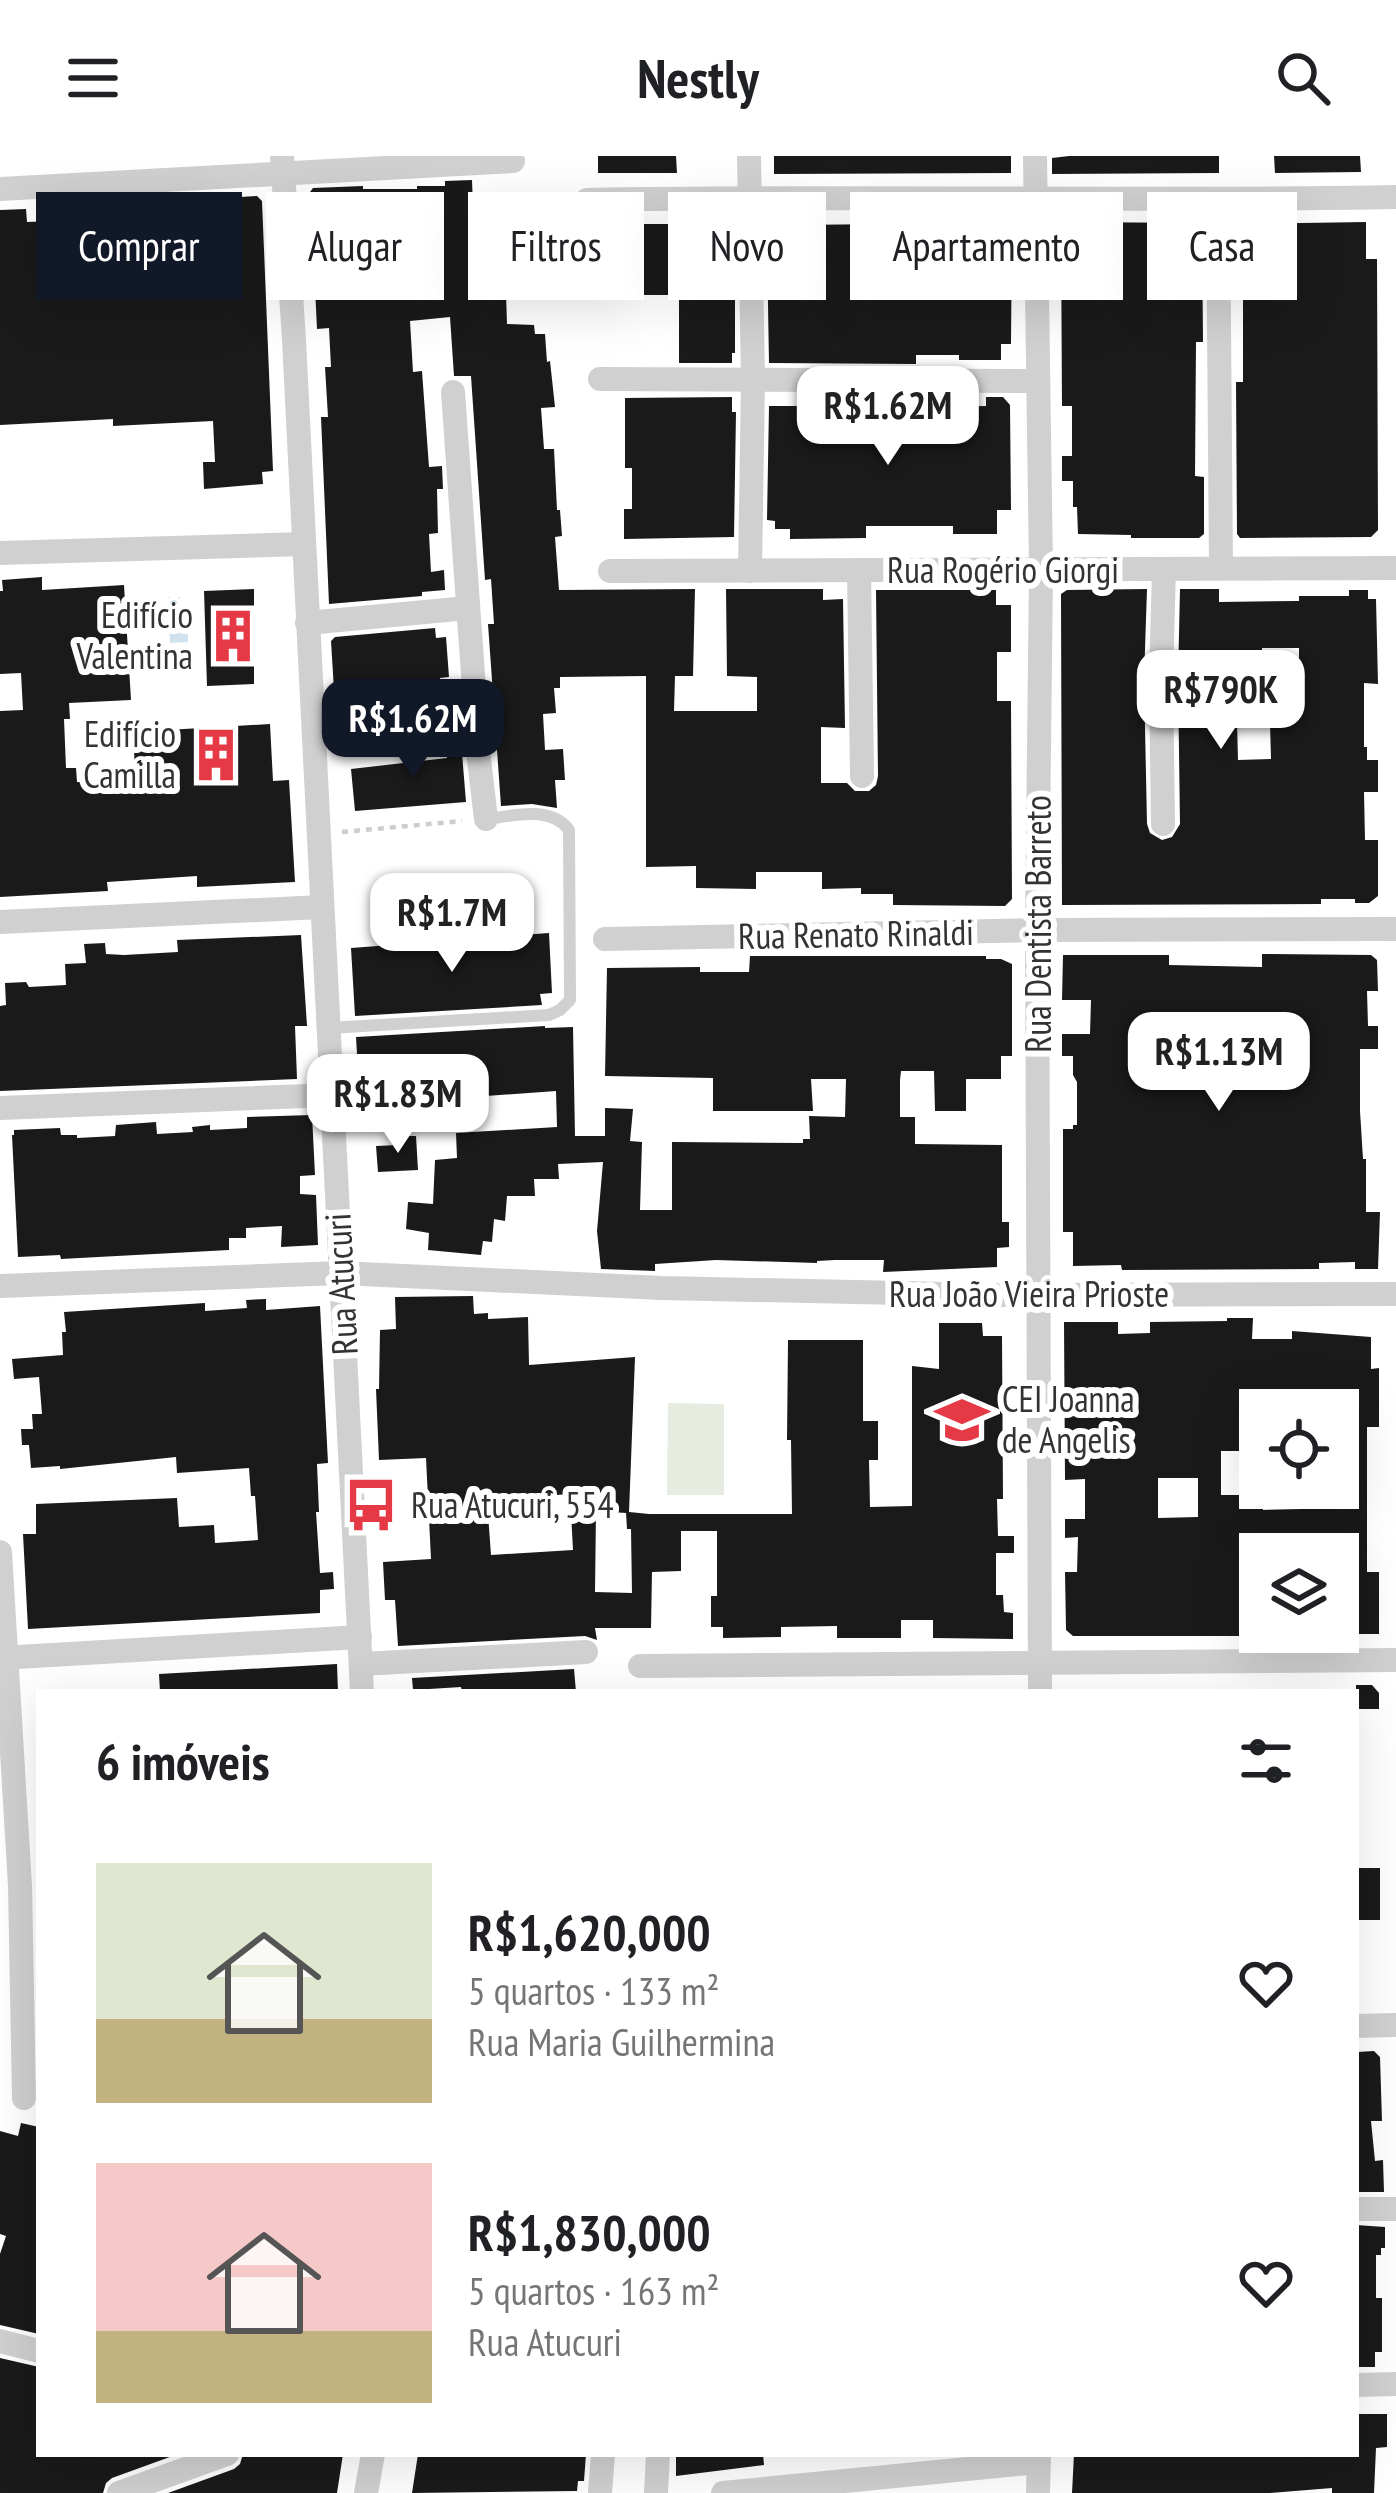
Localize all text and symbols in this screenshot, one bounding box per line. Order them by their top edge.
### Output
text: Nestly [637,43,759,113]
icon: menu [60,45,126,111]
icon: search [1270,45,1336,111]
chip: Comprar [36,192,242,300]
chip: Alugar [266,192,444,300]
chip: Filtros [468,192,644,300]
chip: Novo [668,192,826,300]
chip: Apartamento [850,192,1123,300]
chip: Casa [1147,192,1297,300]
pin: R$1.62M [777,366,999,468]
text: R$1.62M [824,379,952,430]
street label: Rua Rogério Giorgi [887,546,1119,593]
place label: Edifício Valentina [75,591,193,679]
building icon: Edifício Valentina [204,607,262,665]
pin: R$790K [1123,650,1319,752]
text: R$790K [1164,663,1278,714]
pin: R$1.62M [302,679,524,781]
text: R$1.62M [349,692,477,743]
place label: Edifício Camilla [83,710,176,798]
building icon: Edifício Camilla [187,726,245,784]
street label: Rua Dentista Barreto [1014,795,1061,1053]
pin: R$1.7M [354,873,550,975]
text: R$1.7M [397,886,507,937]
street label: Rua Renato Rinaldi [738,908,974,959]
pin: R$1.13M [1108,1012,1330,1114]
text: R$1.13M [1155,1025,1283,1076]
pin: R$1.83M [287,1054,509,1156]
text: R$1.83M [334,1067,462,1118]
street label: Rua Atucuri [313,1212,368,1356]
street label: Rua João Vieira Prioste [889,1270,1169,1317]
place label: CEI Joanna de Angelis [1002,1375,1135,1463]
map controls [1239,1389,1359,1653]
button: locate [1239,1389,1359,1509]
school or university icon: CEI Joanna de Angelis [933,1391,991,1449]
bus stop icon: Rua Atucuri, 554 [342,1476,400,1534]
place label: Rua Atucuri, 554 [411,1481,614,1528]
button: layers [1239,1533,1359,1653]
text: 6 imóveis [96,1728,270,1794]
icon: filters [1233,1728,1299,1794]
text: R$1,620,000 [468,1899,711,1965]
icon: home [192,1911,336,2055]
icon: heart [1233,1950,1299,2016]
text: 5 quartos · 133 m² [468,1965,719,2016]
text: Rua Maria Guilhermina [468,2016,775,2067]
text: R$1,830,000 [468,2199,711,2265]
icon: home [192,2211,336,2355]
icon: heart [1233,2250,1299,2316]
text: 5 quartos · 163 m² [468,2265,719,2316]
text: Rua Atucuri [468,2316,622,2367]

